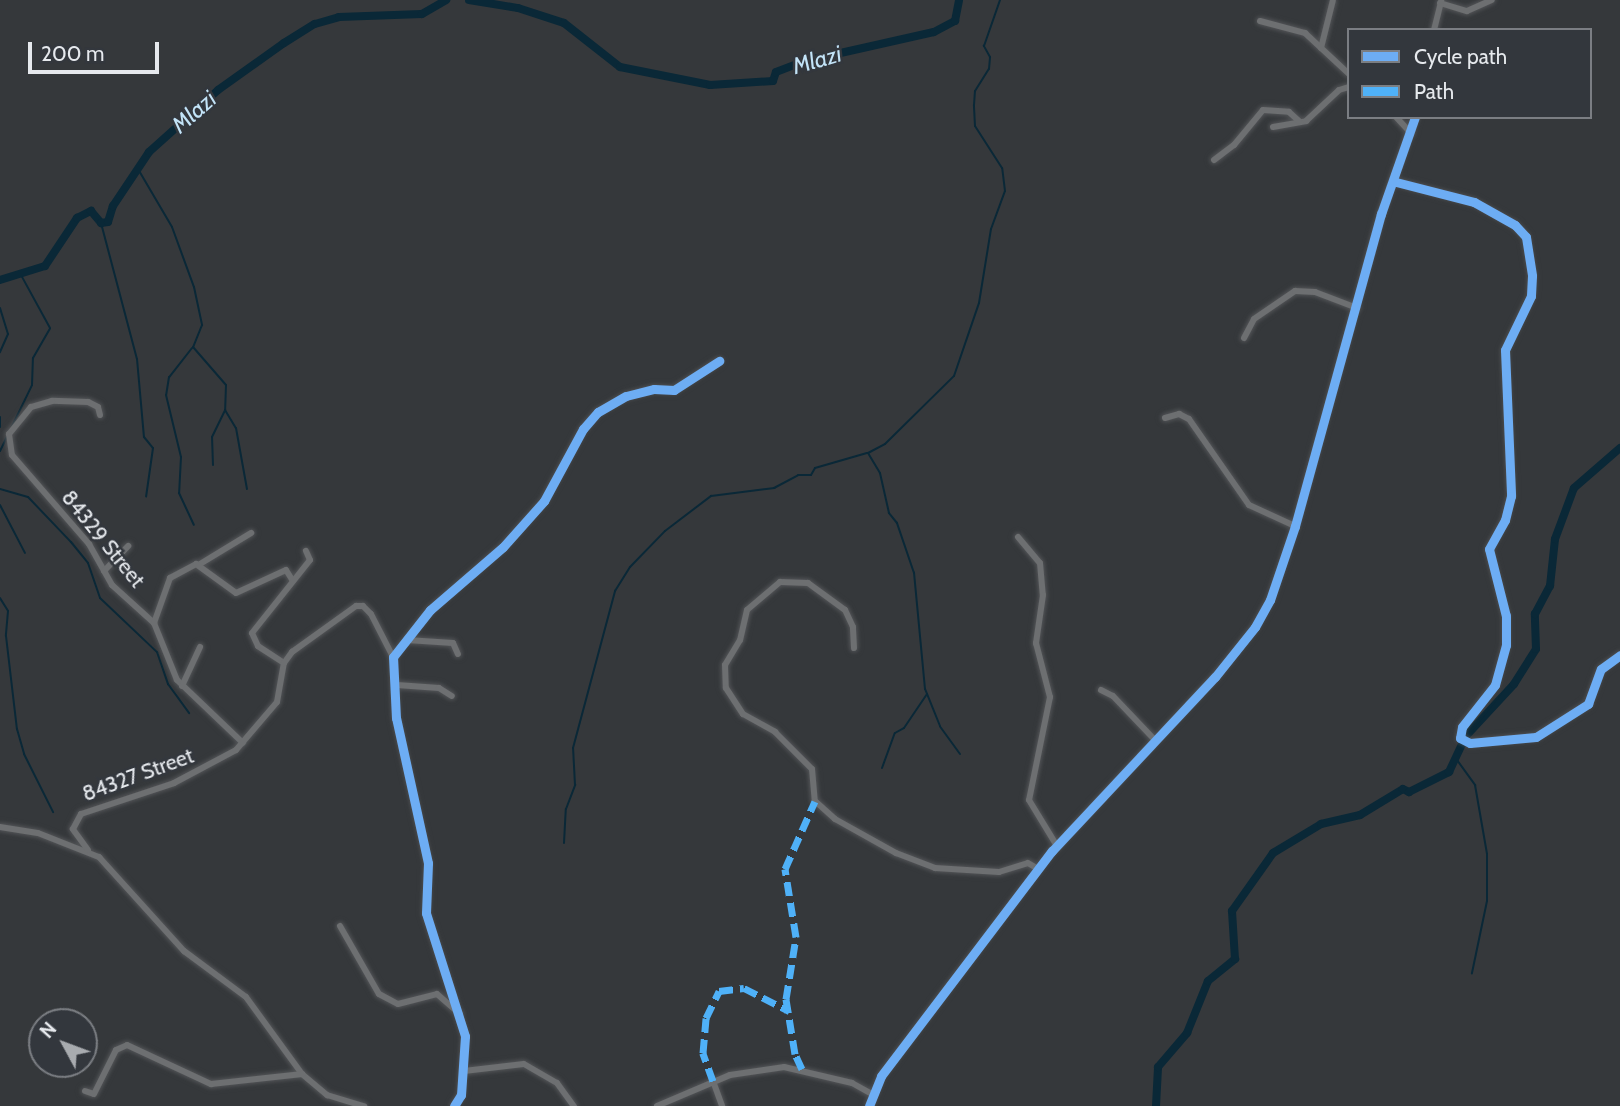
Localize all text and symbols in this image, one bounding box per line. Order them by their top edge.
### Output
scale bar [32,28,163,72]
legend [1347,28,1592,119]
water label: Mlazi [789,40,845,80]
text: 200 m [41,41,104,66]
text: Cycle path [1414,44,1507,69]
text: Path [1414,79,1454,104]
water label: Mlazi [166,85,222,139]
street label: 84329 Street [56,485,150,593]
street label: 84327 Street [79,743,197,807]
north arrow [28,1008,98,1078]
text: N [35,1018,61,1043]

